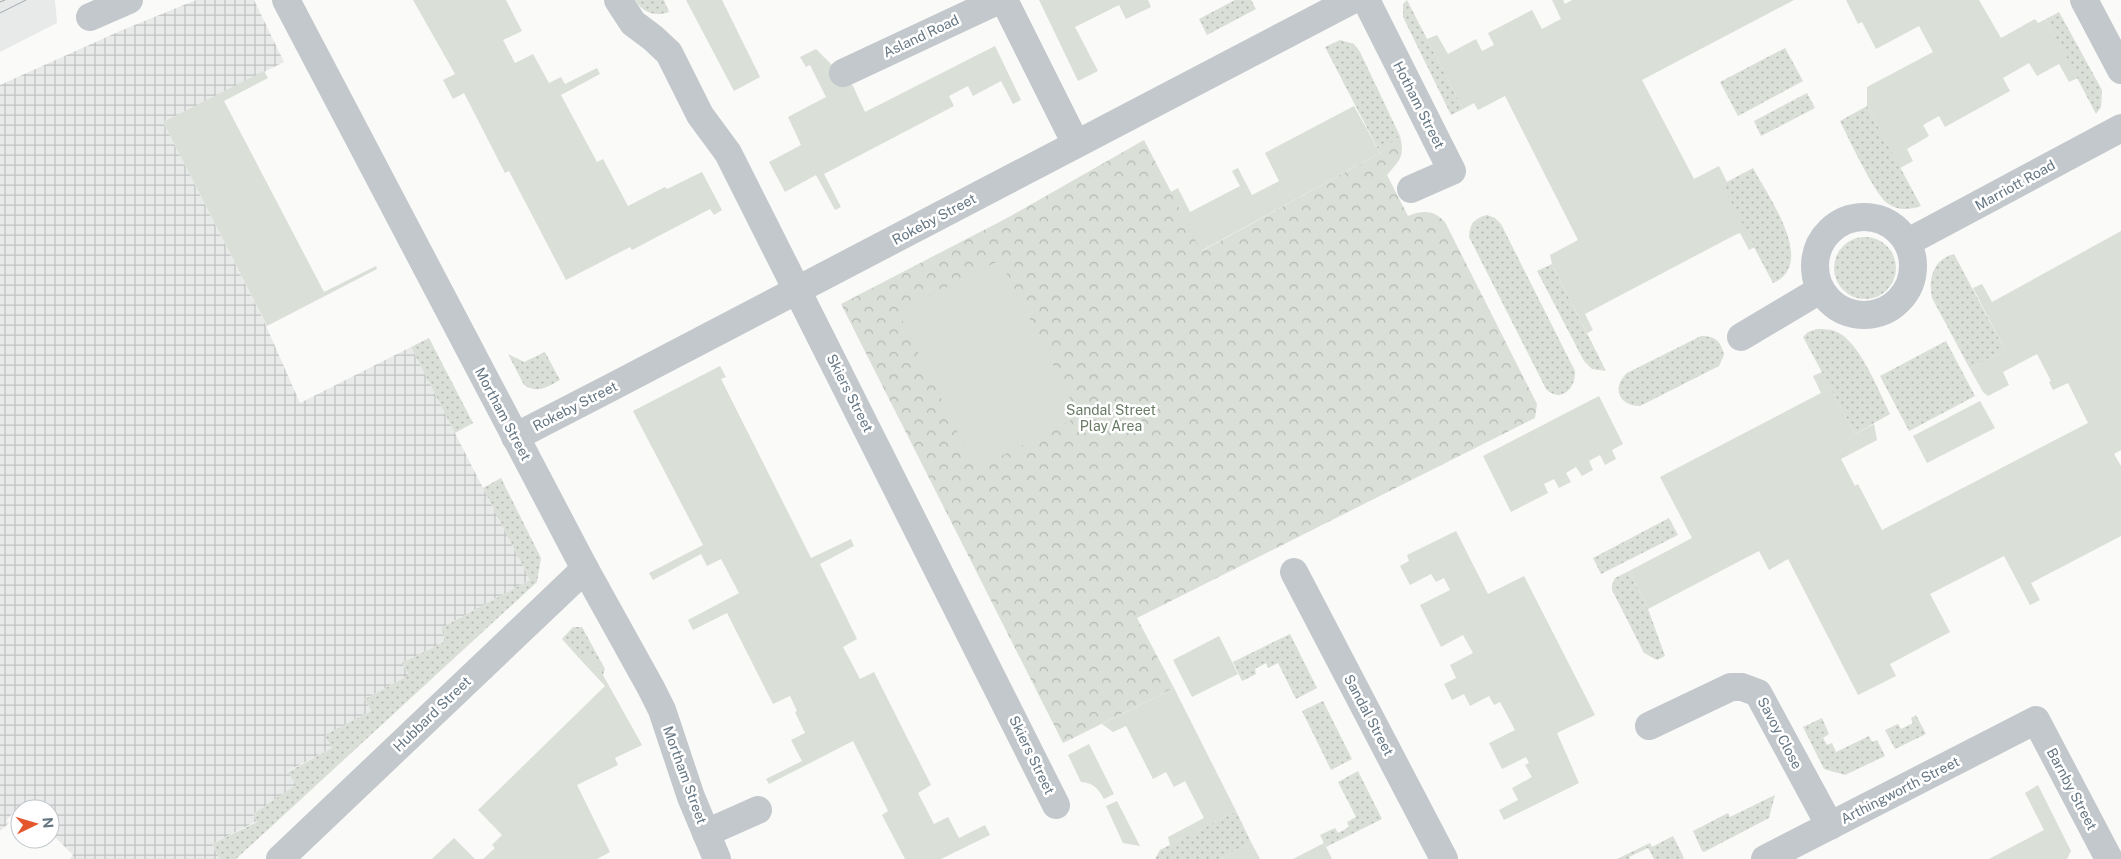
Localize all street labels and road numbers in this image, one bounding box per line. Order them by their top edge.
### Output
street label: Asland Road [881,11,961,61]
street label: Hotham Street [1390,59,1448,151]
street label: Marriott Road [1972,156,2058,214]
street label: Rokeby Street [889,190,979,248]
street label: Skiers Street [823,351,877,435]
street label: Mortham Street [472,365,534,463]
street label: Rokeby Street [530,378,620,434]
street label: Sandal Street [1341,672,1397,758]
street label: Hubbard Street [390,673,474,755]
street label: Savoy Close [1754,694,1806,772]
street label: Skiers Street [1006,713,1058,797]
street label: Mortham Street [660,724,710,826]
street label: Barnby Street [2044,745,2100,833]
street label: Arthingworth Street [1838,753,1962,827]

